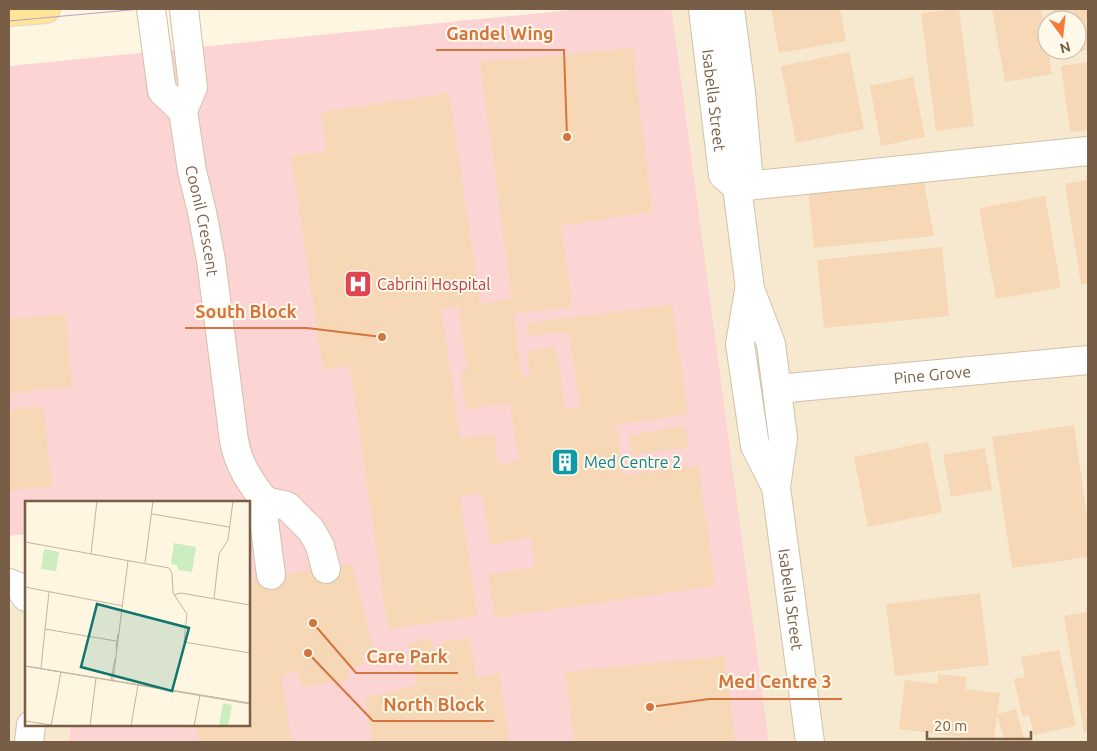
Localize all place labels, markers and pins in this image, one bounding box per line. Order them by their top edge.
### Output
callout: Gandel Wing [436,17,564,50]
hospital icon: Cabrini Hospital [343,269,373,299]
place label: Cabrini Hospital [377,275,490,293]
callout: South Block [185,295,307,328]
building icon: Med Centre 2 [550,447,580,477]
place label: Med Centre 2 [584,453,681,471]
callout: Care Park [356,640,458,673]
callout: Med Centre 3 [709,666,842,699]
callout: North Block [373,688,494,721]

